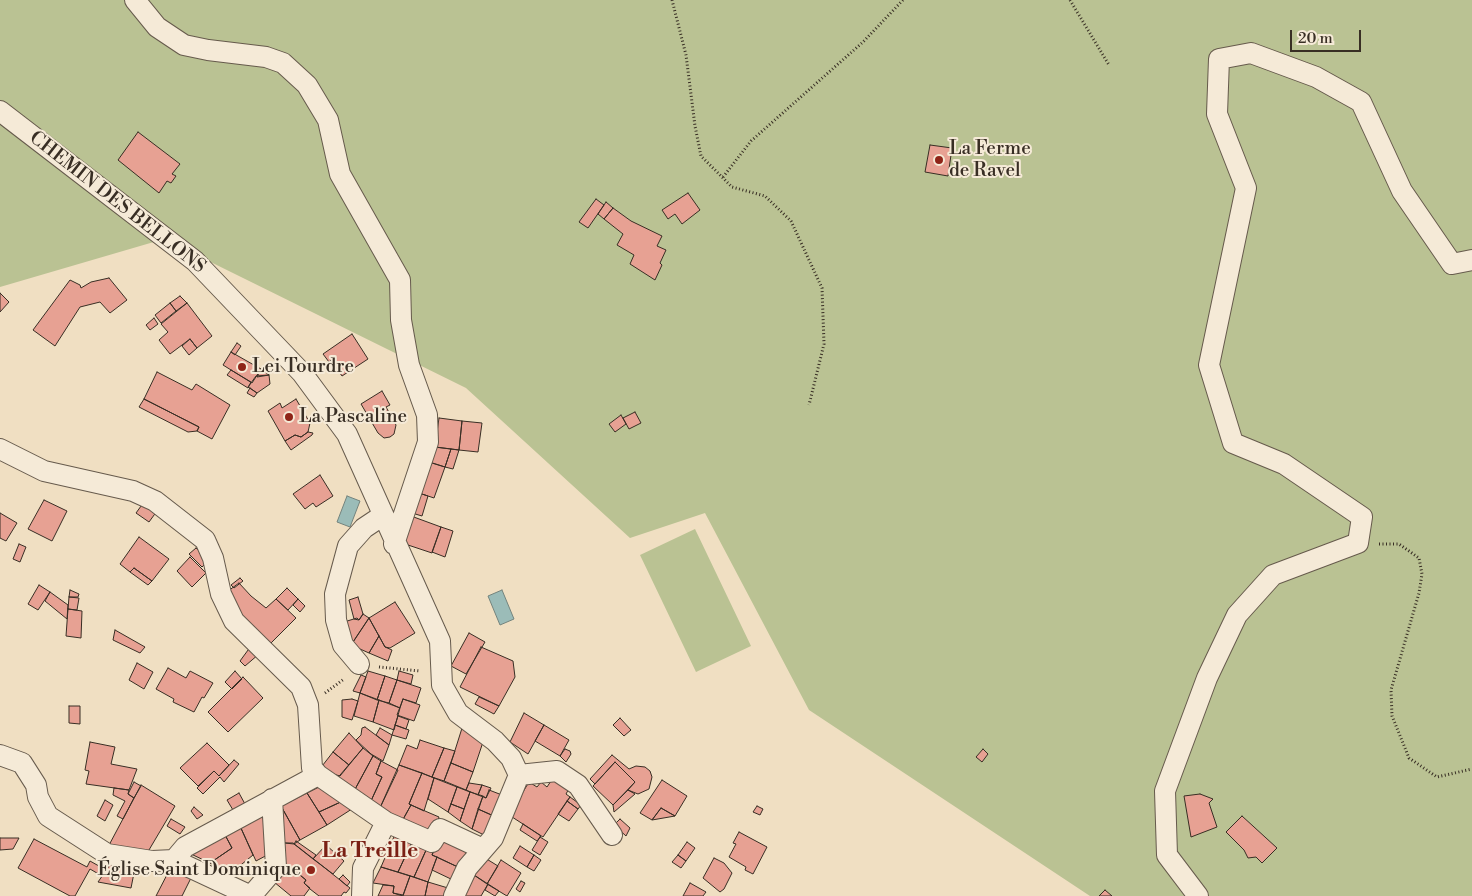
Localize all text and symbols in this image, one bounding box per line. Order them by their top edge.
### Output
scale bar [1292,20,1363,52]
text: 20 m [1298,29,1333,48]
street label: CHEMIN DES BELLONS [24,127,210,279]
place label: La Ferme de Ravel [949,138,1031,182]
marker: La Ferme de Ravel [933,154,945,166]
place label: Lei Tourdre [252,356,354,378]
marker: Lei Tourdre [236,361,248,373]
place label: La Pascaline [299,406,407,428]
marker: La Pascaline [283,411,295,423]
district label: La Treille [322,839,418,865]
place label: Église Saint Dominique [97,859,301,881]
marker: Église Saint Dominique [305,864,317,876]

